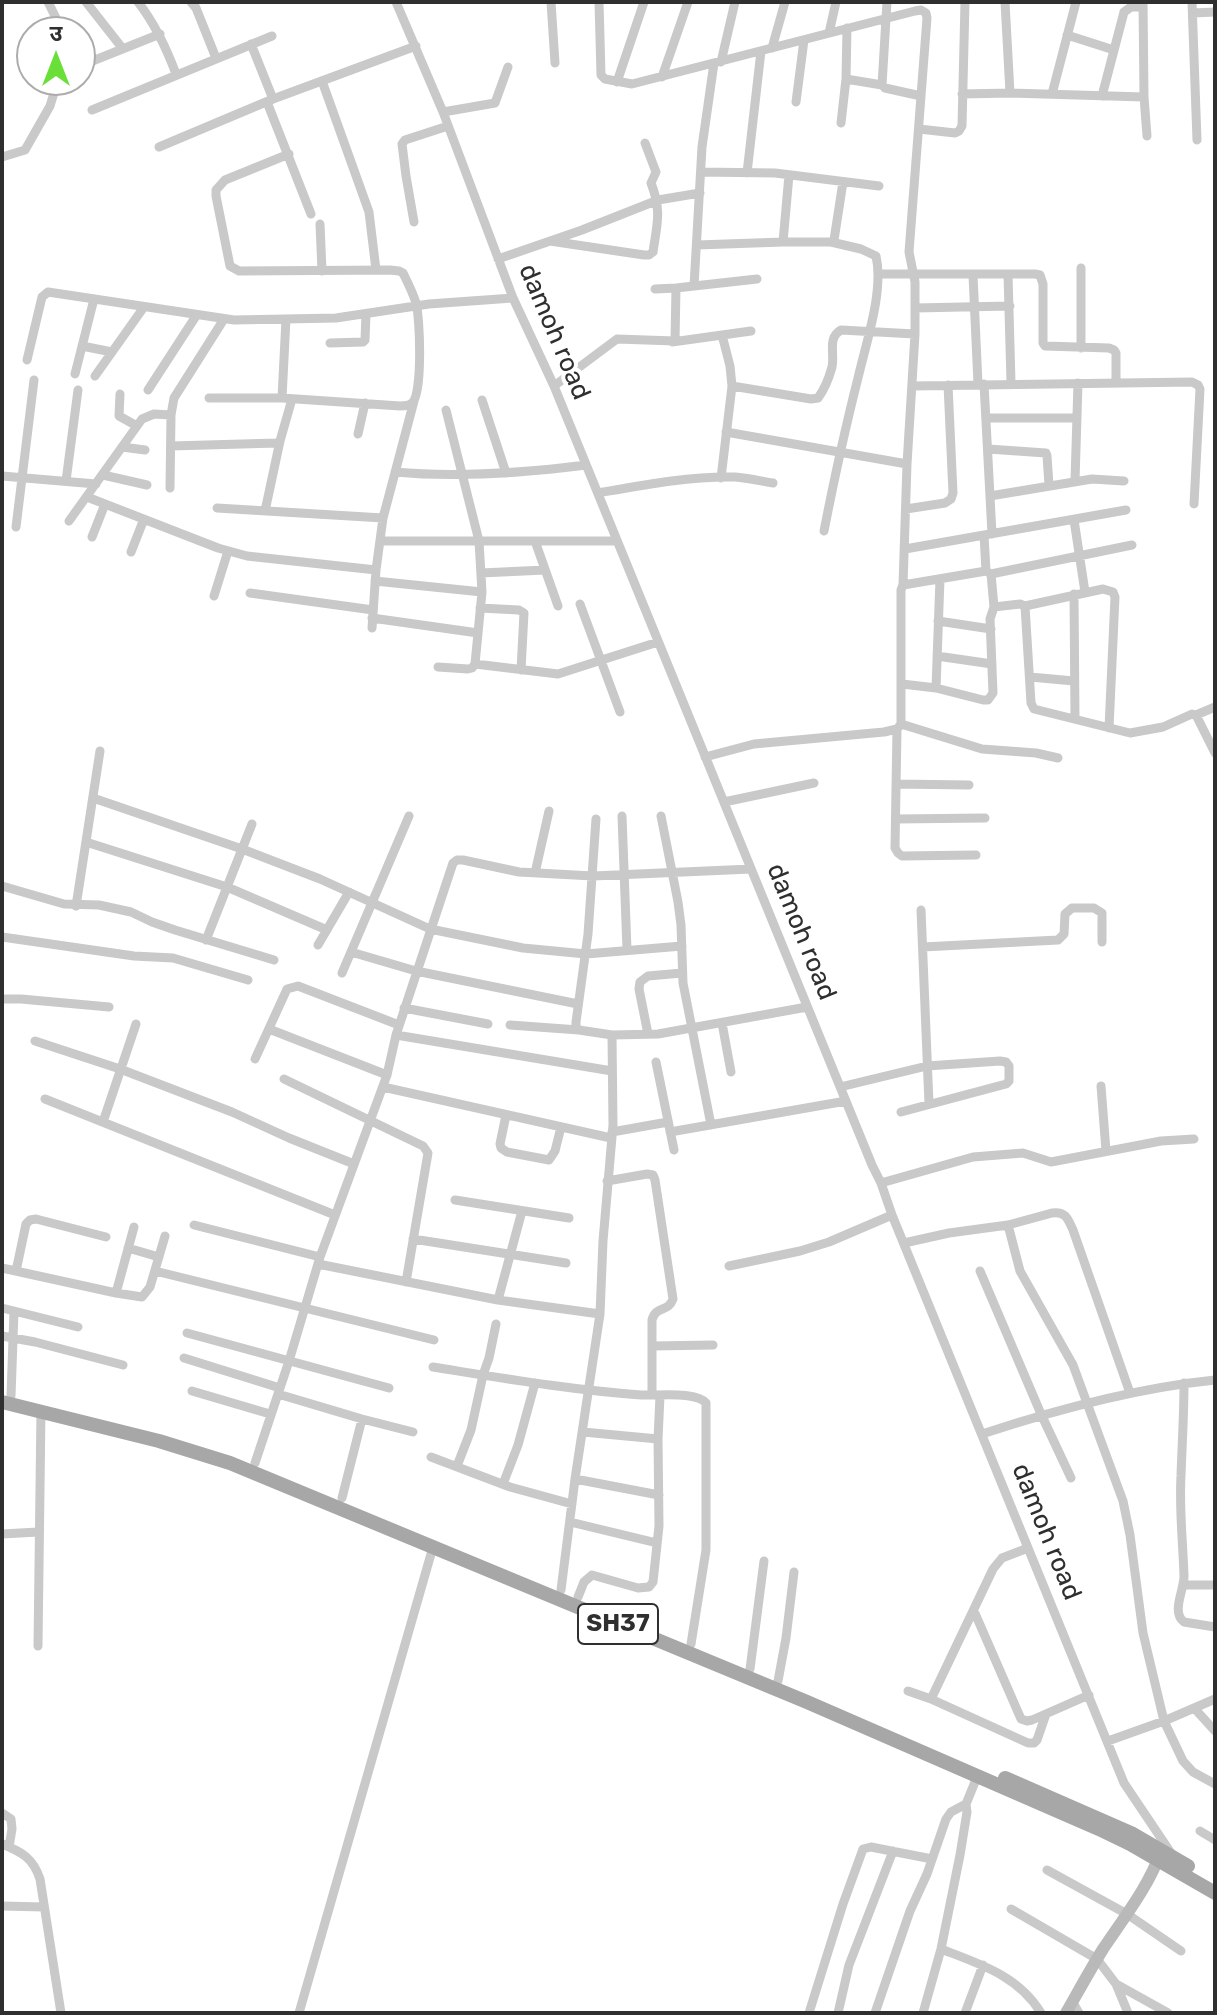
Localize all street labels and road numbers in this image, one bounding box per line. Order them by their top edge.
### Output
street label: damoh road [511,259,597,405]
street label: damoh road [759,859,843,1005]
street label: damoh road [1004,1459,1088,1605]
road number: SH37 [578,1604,658,1644]

